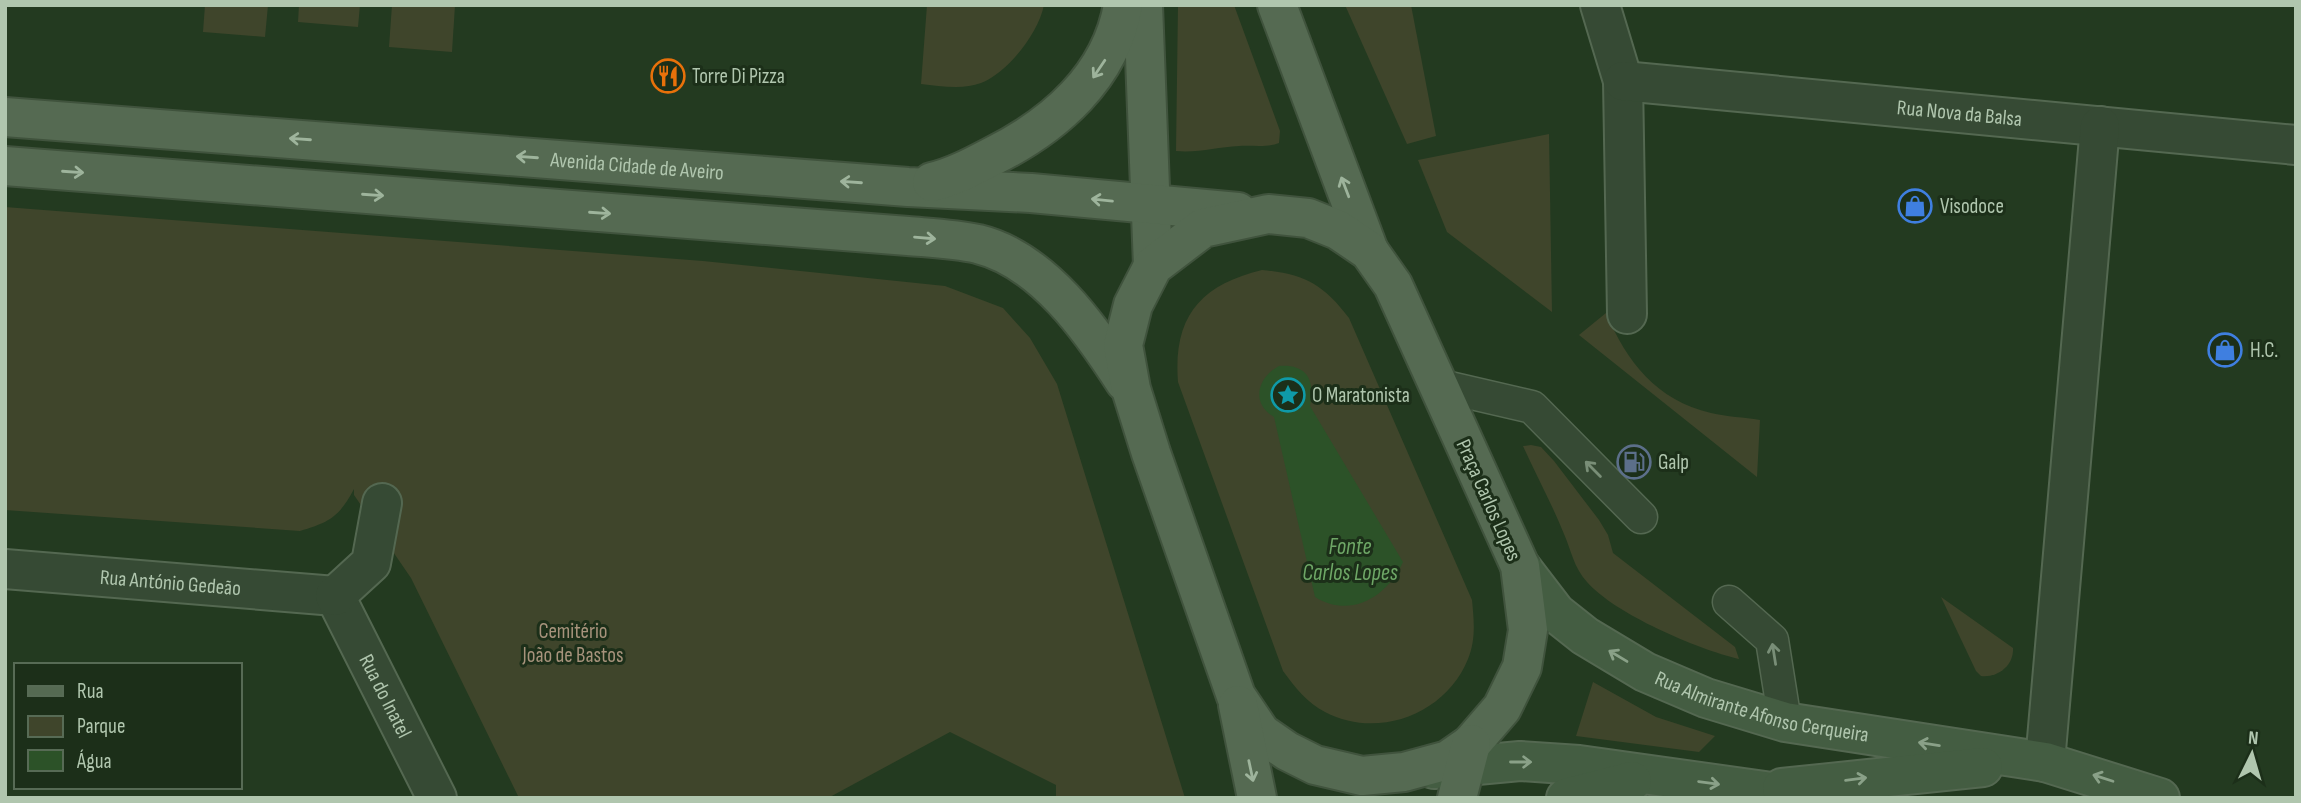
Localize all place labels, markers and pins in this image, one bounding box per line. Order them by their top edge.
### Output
restaurant icon: Torre Di Pizza [649,57,687,95]
place label: Torre Di Pizza [692,64,785,89]
shop icon: Visodoce [1896,187,1934,225]
place label: Visodoce [1940,194,2004,219]
shop icon: H.C. [2206,331,2244,369]
place label: H.C. [2250,338,2278,363]
place icon: O Maratonista [1269,376,1307,414]
place label: O Maratonista [1312,383,1410,408]
fuel station icon: Galp [1615,443,1653,481]
place label: Galp [1658,450,1689,475]

